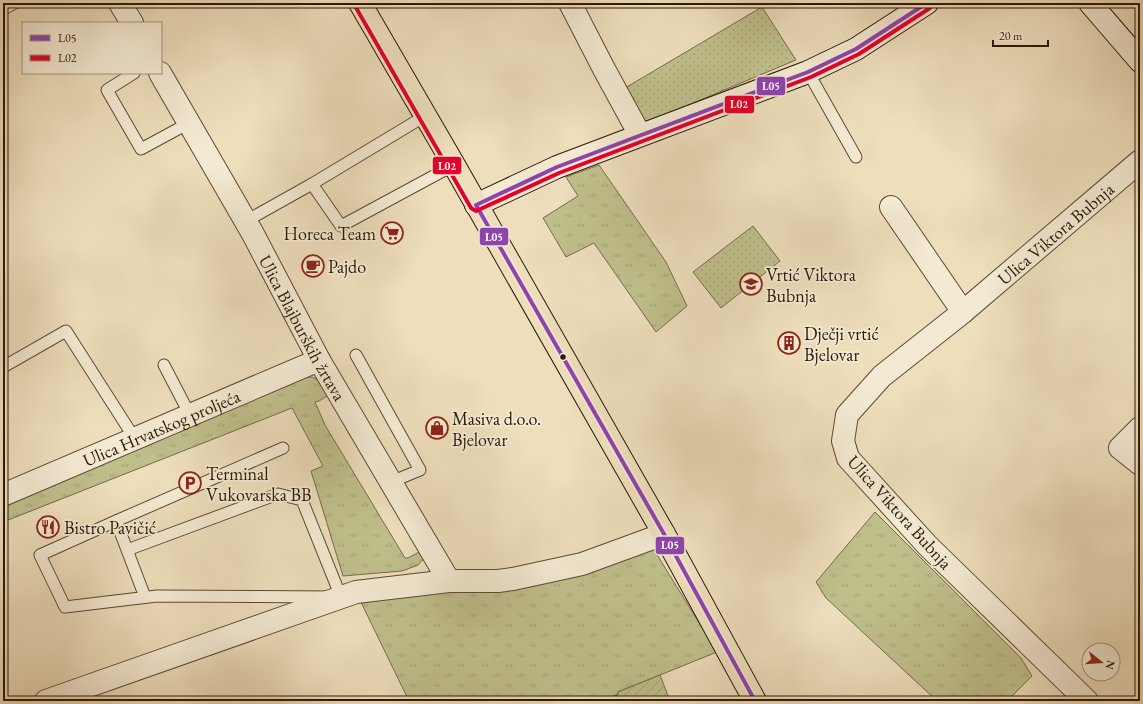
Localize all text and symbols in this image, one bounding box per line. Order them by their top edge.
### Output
legend [22,22,162,74]
scale bar [993,22,1048,48]
text: 20 m [999,28,1023,44]
text: L05 [58,30,77,46]
text: L02 [58,50,77,66]
line badge: L05 [756,76,786,96]
text: L05 [762,79,780,93]
line badge: L02 [724,95,755,114]
text: L02 [730,97,748,111]
line badge: L02 [432,156,462,175]
text: L02 [438,159,456,173]
street label: Ulica Viktora Bubnja [992,177,1119,289]
supermarket icon: Horeca Team [379,220,405,246]
place label: Horeca Team [283,222,376,245]
line badge: L05 [479,227,509,246]
text: L05 [485,230,503,244]
street label: Ulica Blajburških žrtava [254,251,352,405]
cafe icon: Pajdo [300,253,326,279]
place label: Pajdo [328,255,366,278]
place label: Vrtić Viktora Bubnja [766,263,857,307]
school or university icon: Vrtić Viktora Bubnja [738,271,764,297]
place label: Dječji vrtić Bjelovar [804,322,879,366]
building icon: Dječji vrtić Bjelovar [776,330,802,356]
unlabelled marker [558,352,568,362]
street label: Ulica Hrvatskog proljeća [79,383,244,471]
place label: Masiva d.o.o. Bjelovar [452,407,541,451]
shop icon: Masiva d.o.o. Bjelovar [424,415,450,441]
street label: Ulica Viktora Bubnja [843,450,958,575]
place label: Terminal Vukovarska BB [206,462,312,506]
parking icon: Terminal Vukovarska BB [177,470,203,496]
restaurant icon: Bistro Pavičić [35,514,61,540]
place label: Bistro Pavičić [64,516,156,539]
line badge: L05 [655,536,685,555]
text: L05 [661,538,679,552]
north arrow [1081,642,1121,682]
text: N [1103,659,1119,671]

